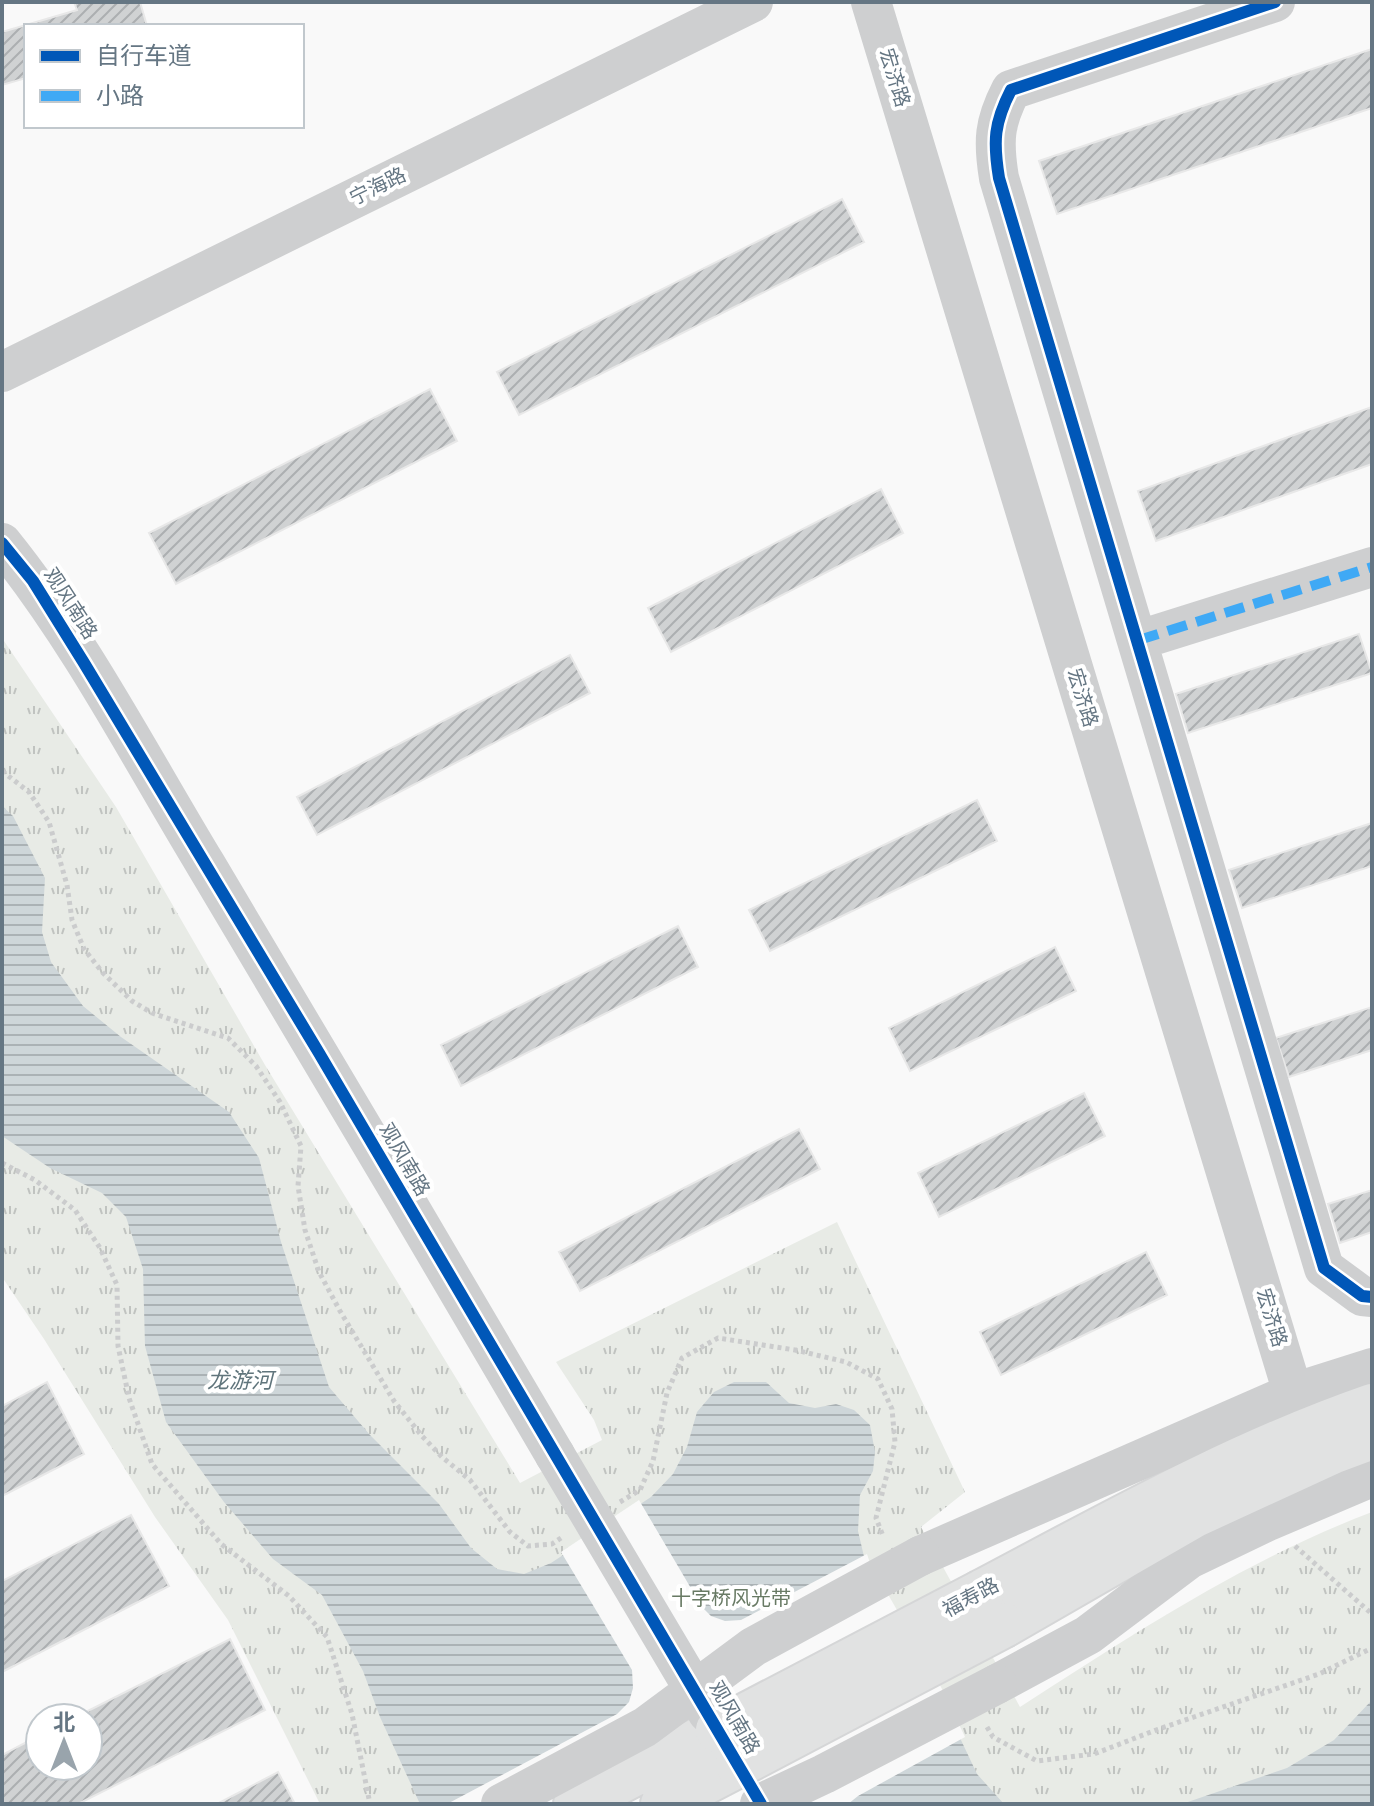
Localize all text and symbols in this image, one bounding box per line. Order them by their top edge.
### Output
legend [24,24,304,128]
text: 自行车道 [96,42,192,71]
street label: 宏济路 [874,46,914,110]
text: 小路 [96,82,144,111]
street label: 宁海路 [346,163,410,211]
street label: 观风南路 [38,564,102,644]
street label: 宏济路 [1062,666,1102,730]
street label: 观风南路 [374,1119,434,1201]
street label: 宏济路 [1251,1286,1291,1350]
water label: 龙游河 [207,1368,277,1394]
street label: 福寿路 [939,1573,1003,1623]
park label: 十字桥风光带 [671,1587,791,1611]
street label: 观风南路 [704,1677,764,1759]
north arrow [24,1702,104,1782]
text: 北 [53,1710,75,1736]

